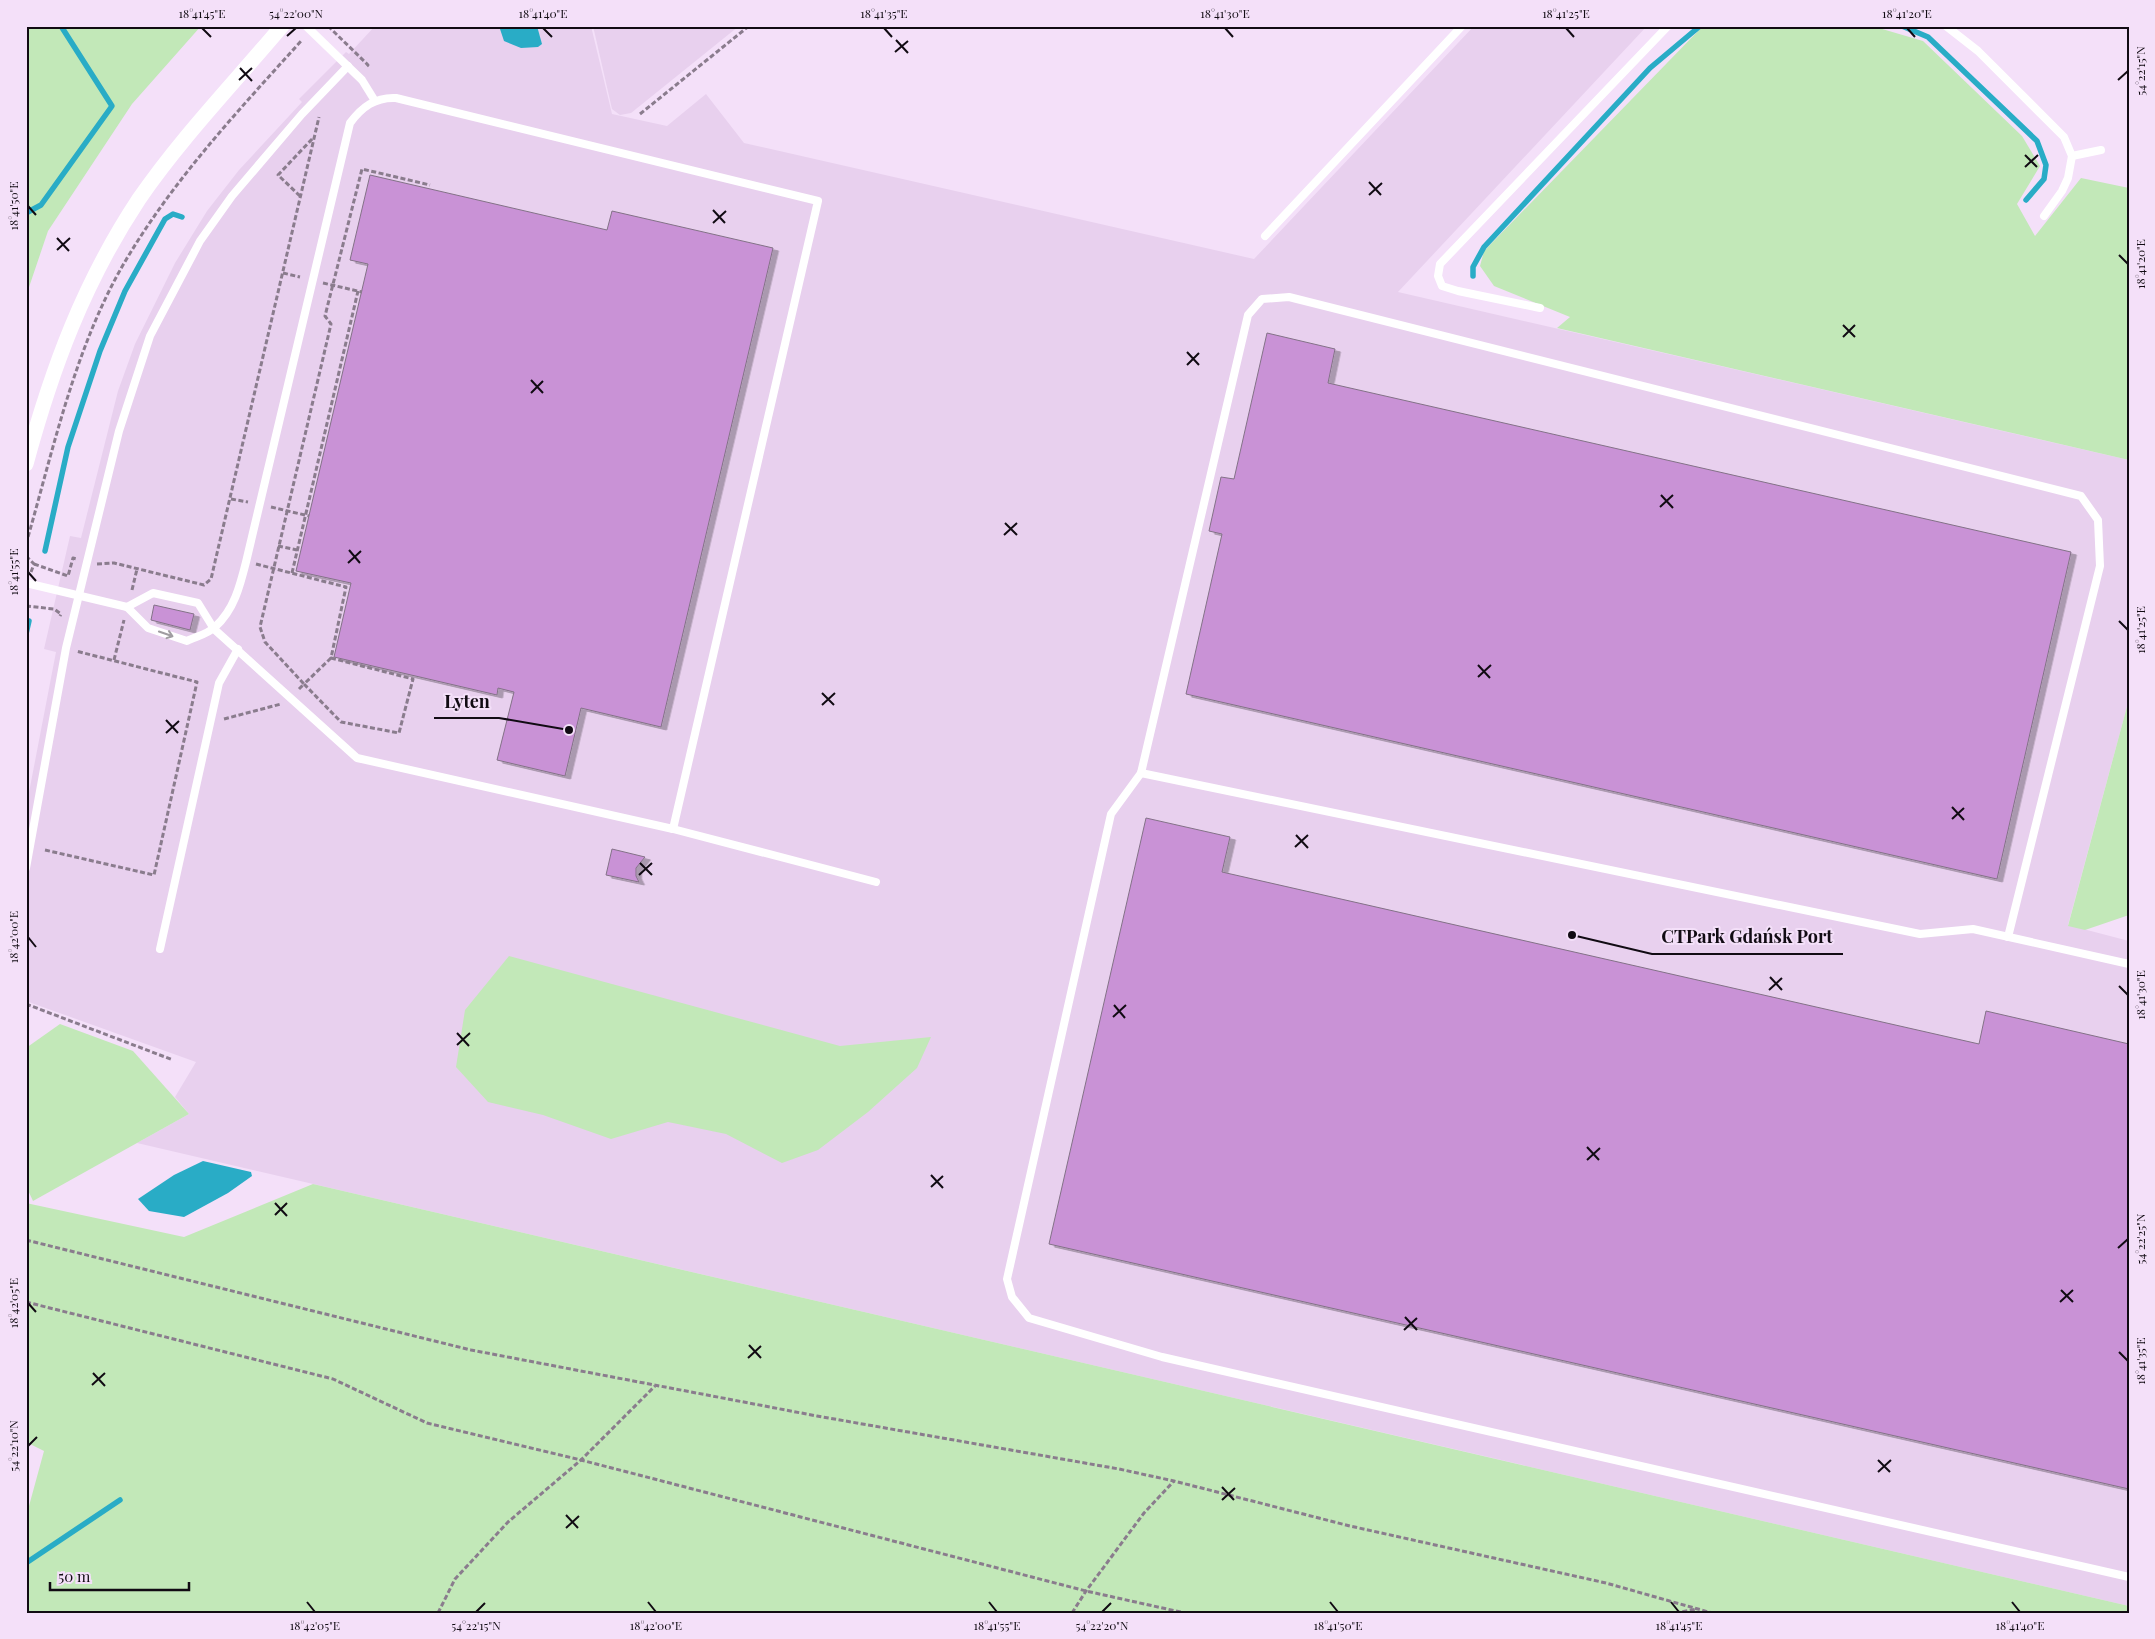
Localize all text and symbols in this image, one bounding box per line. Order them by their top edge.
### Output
text: 18°41'45"E [179,5,225,21]
text: 54°22'00"N [269,5,324,21]
text: 18°41'40"E [518,5,568,21]
text: 18°41'35"E [860,5,908,21]
text: 18°41'30"E [1200,5,1250,21]
text: 18°41'25"E [1542,5,1590,21]
text: 18°41'20"E [1882,5,1932,21]
text: 54°22'15"N [2132,46,2148,96]
text: 18°41'50"E [5,182,21,230]
text: 18°41'20"E [2132,239,2148,289]
text: 18°41'55"E [5,549,21,595]
text: 18°41'25"E [2132,606,2148,654]
one-way arrow [158,630,174,639]
callout: Lyten [434,685,499,718]
text: Lyten [444,689,490,713]
text: 18°42'00"E [5,911,21,963]
callout: CTPark Gdańsk Port [1652,921,1843,954]
text: CTPark Gdańsk Port [1661,924,1833,948]
text: 18°41'30"E [2132,970,2148,1020]
text: 54°22'25"N [2132,1213,2148,1264]
text: 18°42'05"E [5,1278,21,1328]
text: 18°41'35"E [2132,1337,2148,1385]
text: 54°22'10"N [5,1420,21,1472]
scale bar [50,1559,189,1591]
text: 50 m [58,1566,91,1586]
text: 18°42'05"E [290,1617,340,1633]
text: 54°22'15"N [451,1617,501,1633]
text: 18°42'00"E [630,1617,682,1633]
text: 18°41'55"E [974,1617,1020,1633]
text: 54°22'20"N [1076,1617,1129,1633]
text: 18°41'50"E [1314,1617,1362,1633]
text: 18°41'45"E [1656,1617,1702,1633]
text: 18°41'40"E [1995,1617,2045,1633]

